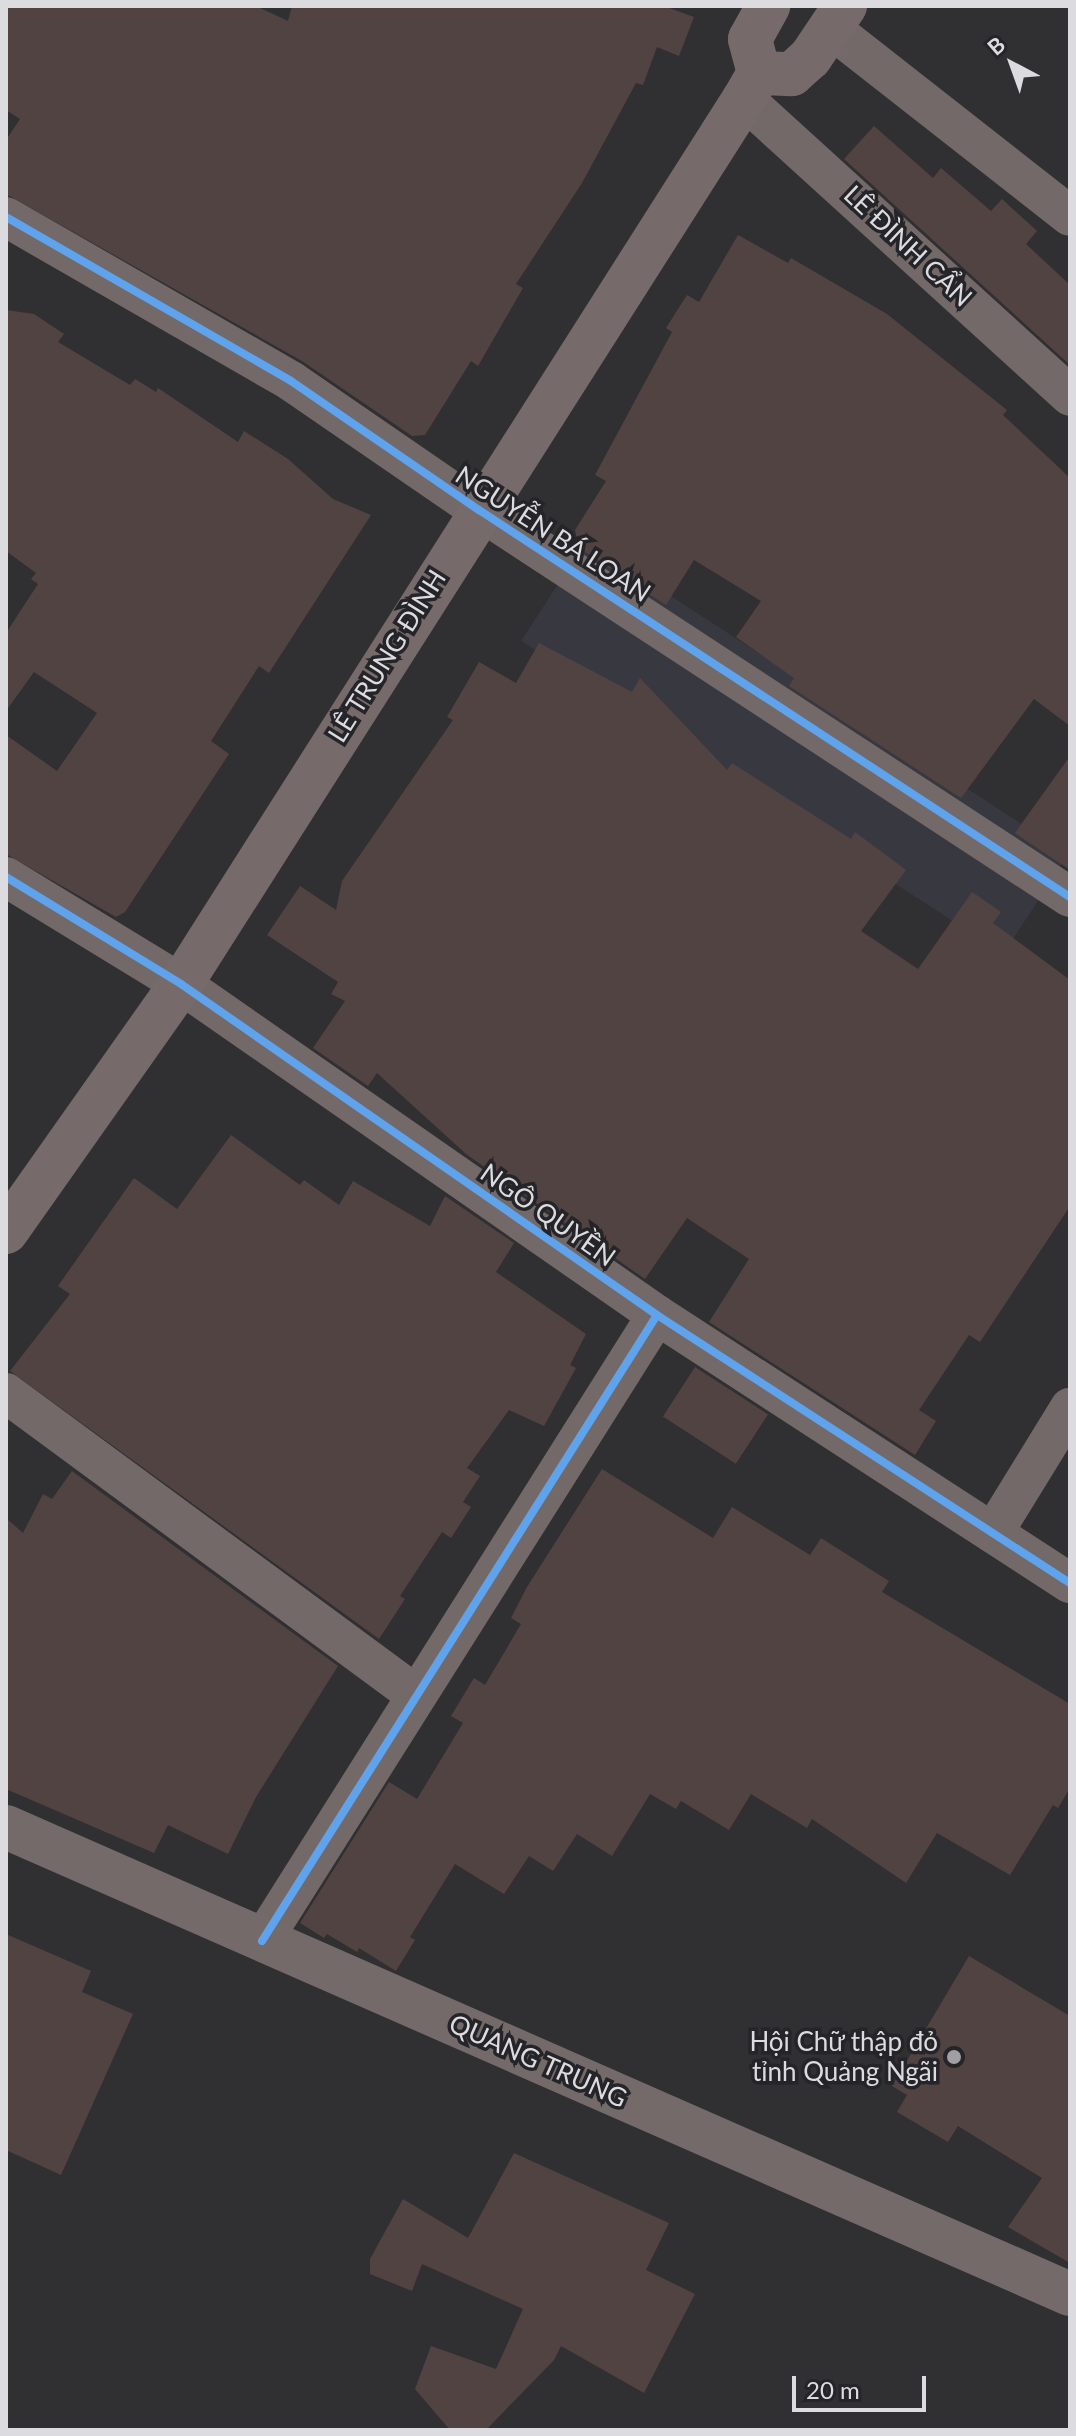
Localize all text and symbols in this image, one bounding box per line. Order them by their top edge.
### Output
north arrow [972,24,1052,104]
text: B [982,31,1010,60]
street label: LÊ ĐÌNH CẨN [838,179,978,313]
street label: NGUYỄN BÁ LOAN [449,459,657,609]
street label: LÊ TRUNG ĐÌNH [321,564,453,748]
street label: NGÔ QUYỀN [475,1157,621,1273]
street label: QUANG TRUNG [444,2008,632,2114]
place label: Hội Chữ thập đỏ tỉnh Quảng Ngãi [749,2026,938,2088]
marker: Hội Chữ thập đỏ tỉnh Quảng Ngãi [945,2048,963,2066]
scale bar [796,2360,930,2410]
text: 20 m [806,2375,860,2404]

